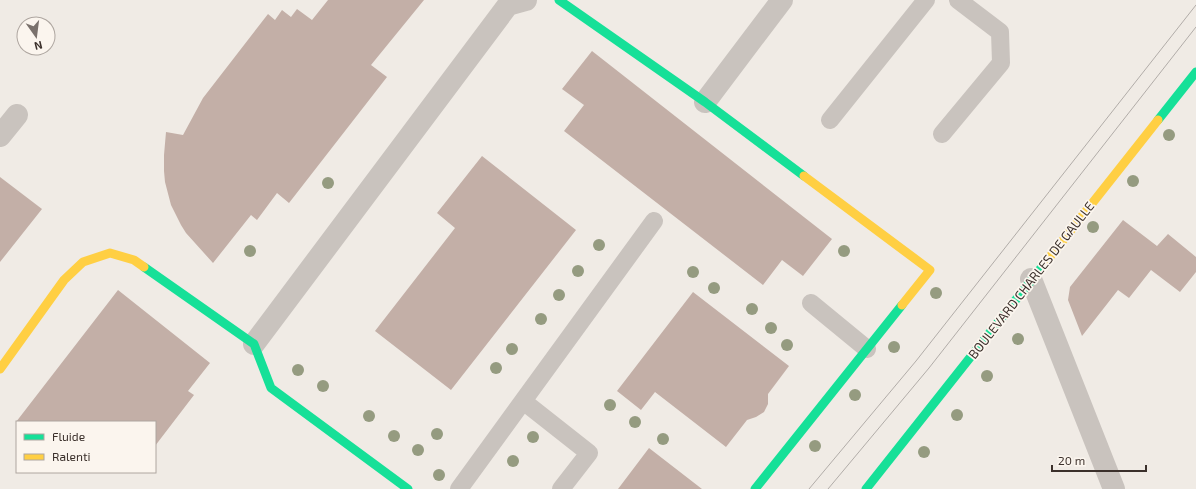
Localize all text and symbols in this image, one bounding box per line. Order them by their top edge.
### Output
north arrow [16,16,56,56]
text: N [33,39,44,53]
street label: BOULEVARD CHARLES DE GAULLE [965,198,1097,362]
legend [16,421,156,473]
text: Fluide [52,429,85,443]
scale bar [1052,447,1146,473]
text: Ralenti [52,449,91,463]
text: 20 m [1058,453,1085,467]

